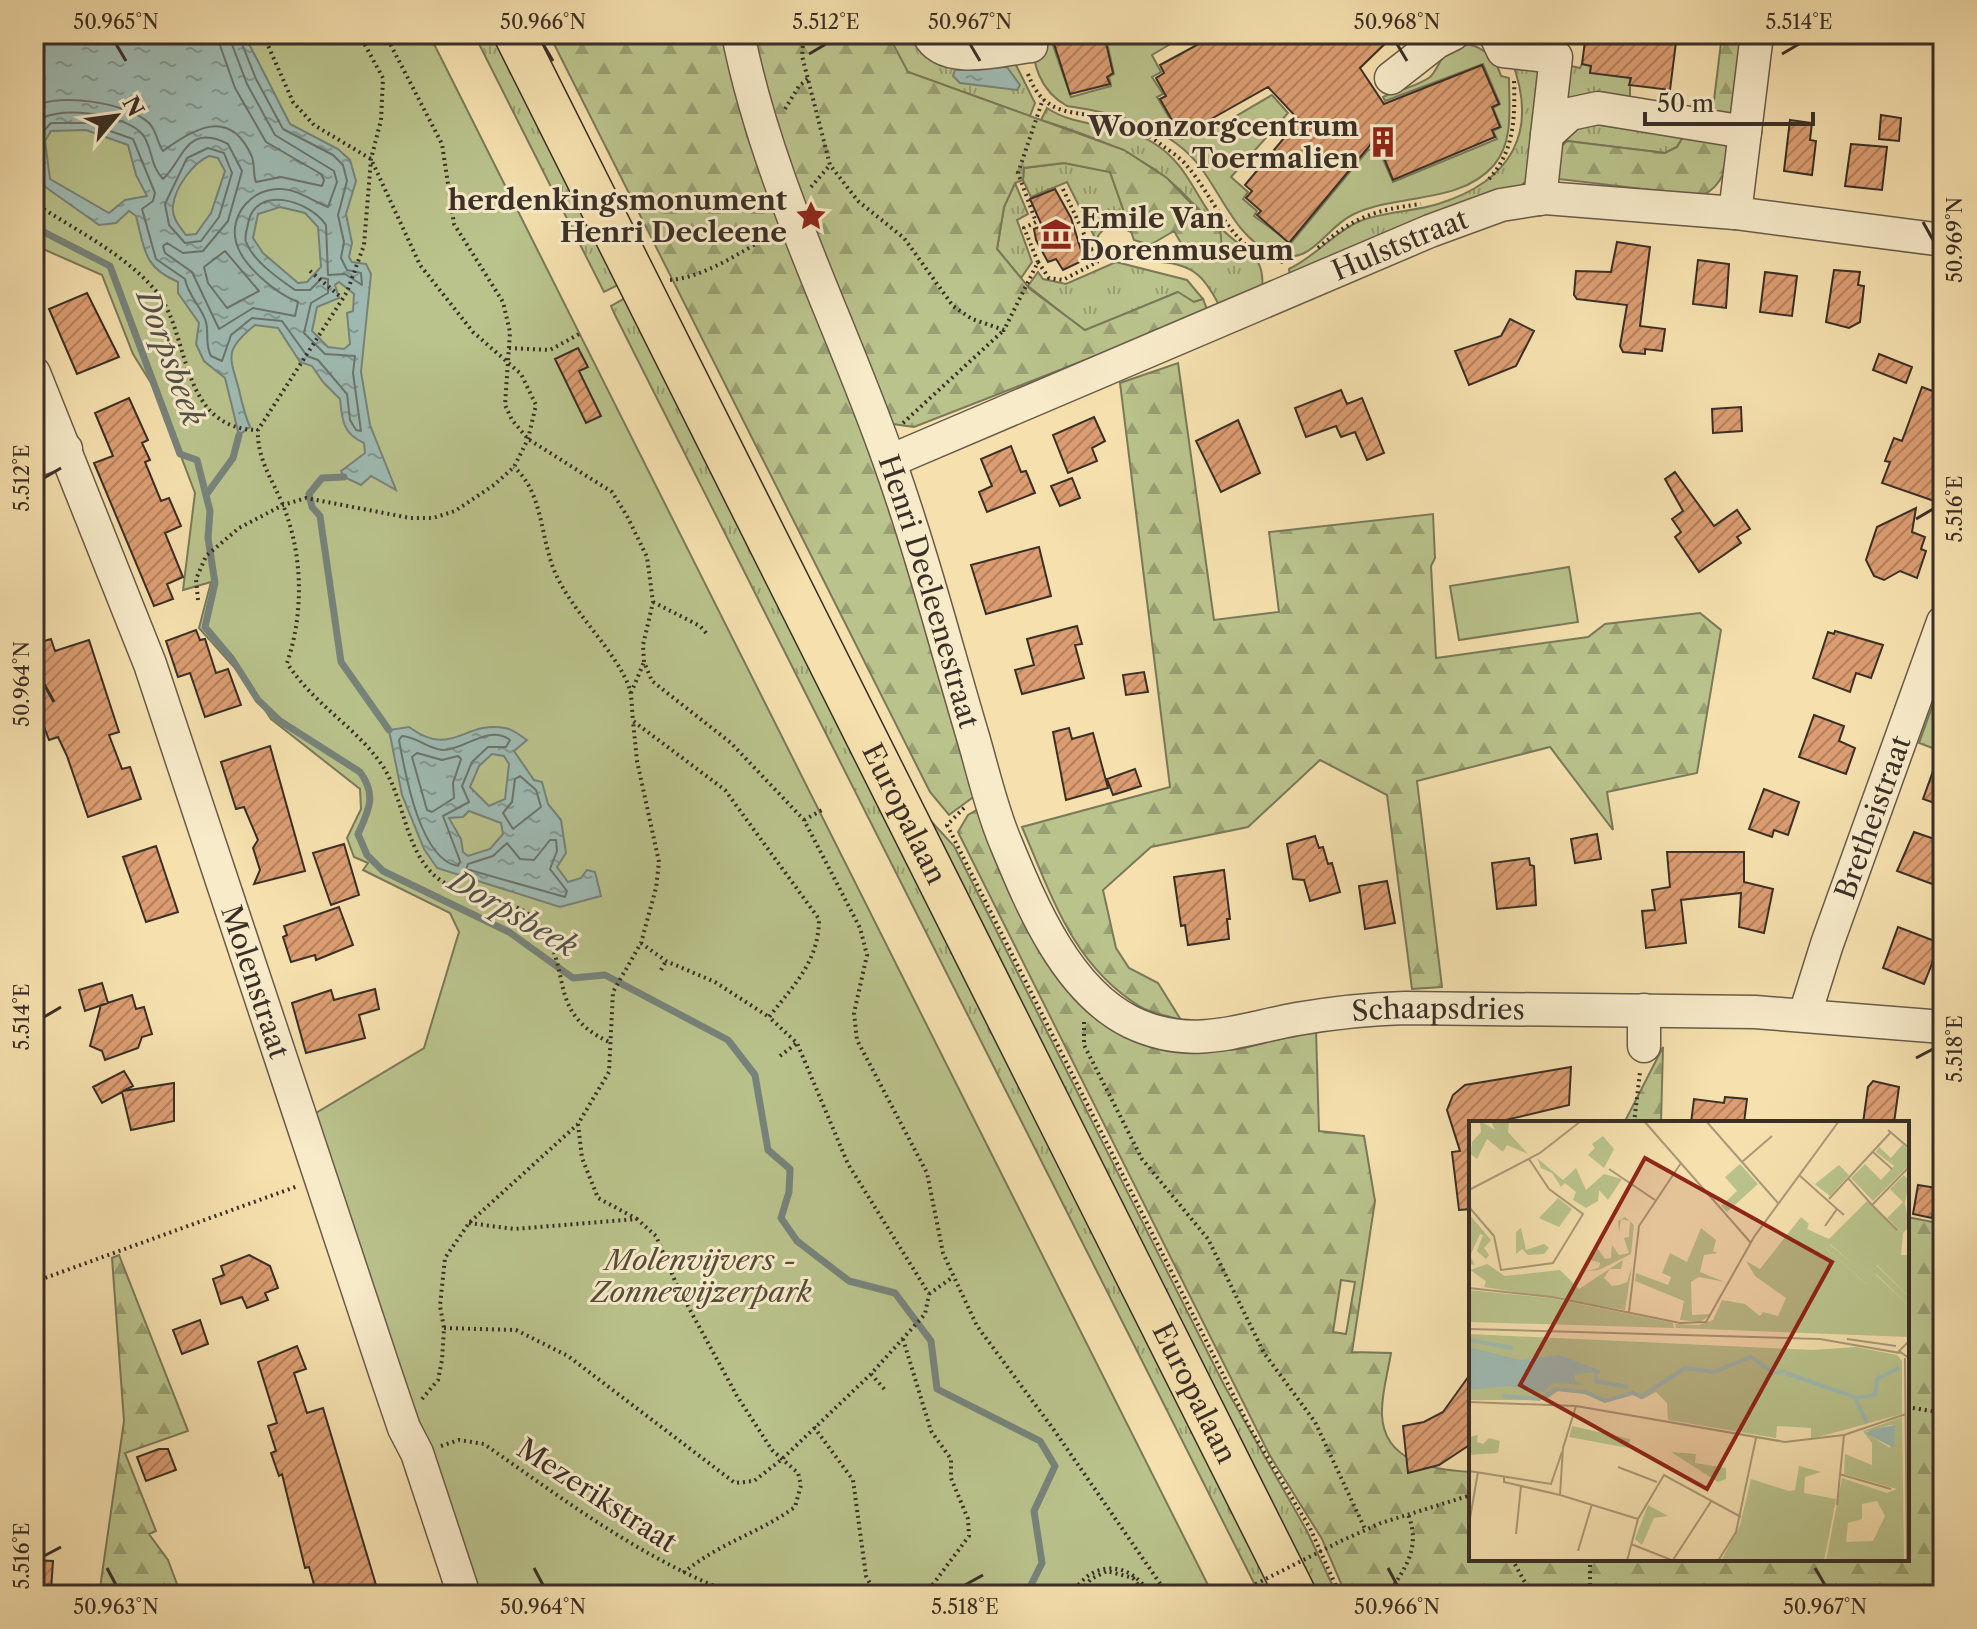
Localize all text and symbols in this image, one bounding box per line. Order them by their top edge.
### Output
text: 50.965°N [73,10,159,34]
text: 50.966°N [500,10,586,34]
text: 5.512°E [792,10,860,34]
text: 50.967°N [928,10,1012,34]
text: 50.968°N [1354,10,1440,34]
text: 5.514°E [1765,10,1833,34]
north arrow [76,76,156,156]
scale bar [1645,76,1813,126]
text: 50 m [1657,89,1714,118]
text: N [117,92,149,121]
place label: Woonzorgcentrum Toermalien [1086,109,1359,175]
building icon: Woonzorgcentrum Toermalien [1366,125,1400,159]
place label: herdenkingsmonument Henri Decleene [448,183,788,249]
text: 50.969°N [1943,197,1967,283]
place icon: herdenkingsmonument Henri Decleene [794,199,828,233]
place label: Emile Van Dorenmuseum [1080,201,1294,267]
street label: Hulststraat [1327,202,1473,288]
museum icon: Emile Van Dorenmuseum [1039,217,1073,251]
water label: Dorpsbeek [128,283,212,431]
text: 5.512°E [10,444,34,512]
street label: Henri Decleenestraat [871,450,986,732]
text: 5.516°E [1943,475,1967,543]
text: 50.964°N [10,641,34,727]
street label: Bretheistraat [1828,731,1918,904]
street label: Europalaan [855,738,954,889]
water label: Dorpsbeek [441,861,584,965]
street label: Molenstraat [214,901,297,1063]
text: 5.514°E [10,983,34,1051]
street label: Schaapsdries [1350,991,1525,1028]
text: 5.518°E [1943,1015,1967,1083]
inset map [1469,1121,1909,1561]
park label: Molenvijvers - Zonnewijzerpark [589,1243,812,1309]
street label: Europalaan [1145,1317,1244,1469]
street label: Mezerikstraat [511,1431,683,1559]
text: 5.516°E [10,1522,34,1590]
text: 50.963°N [73,1595,159,1619]
text: 50.964°N [500,1595,586,1619]
text: 5.518°E [931,1595,999,1619]
text: 50.966°N [1354,1595,1440,1619]
text: 50.967°N [1783,1595,1867,1619]

